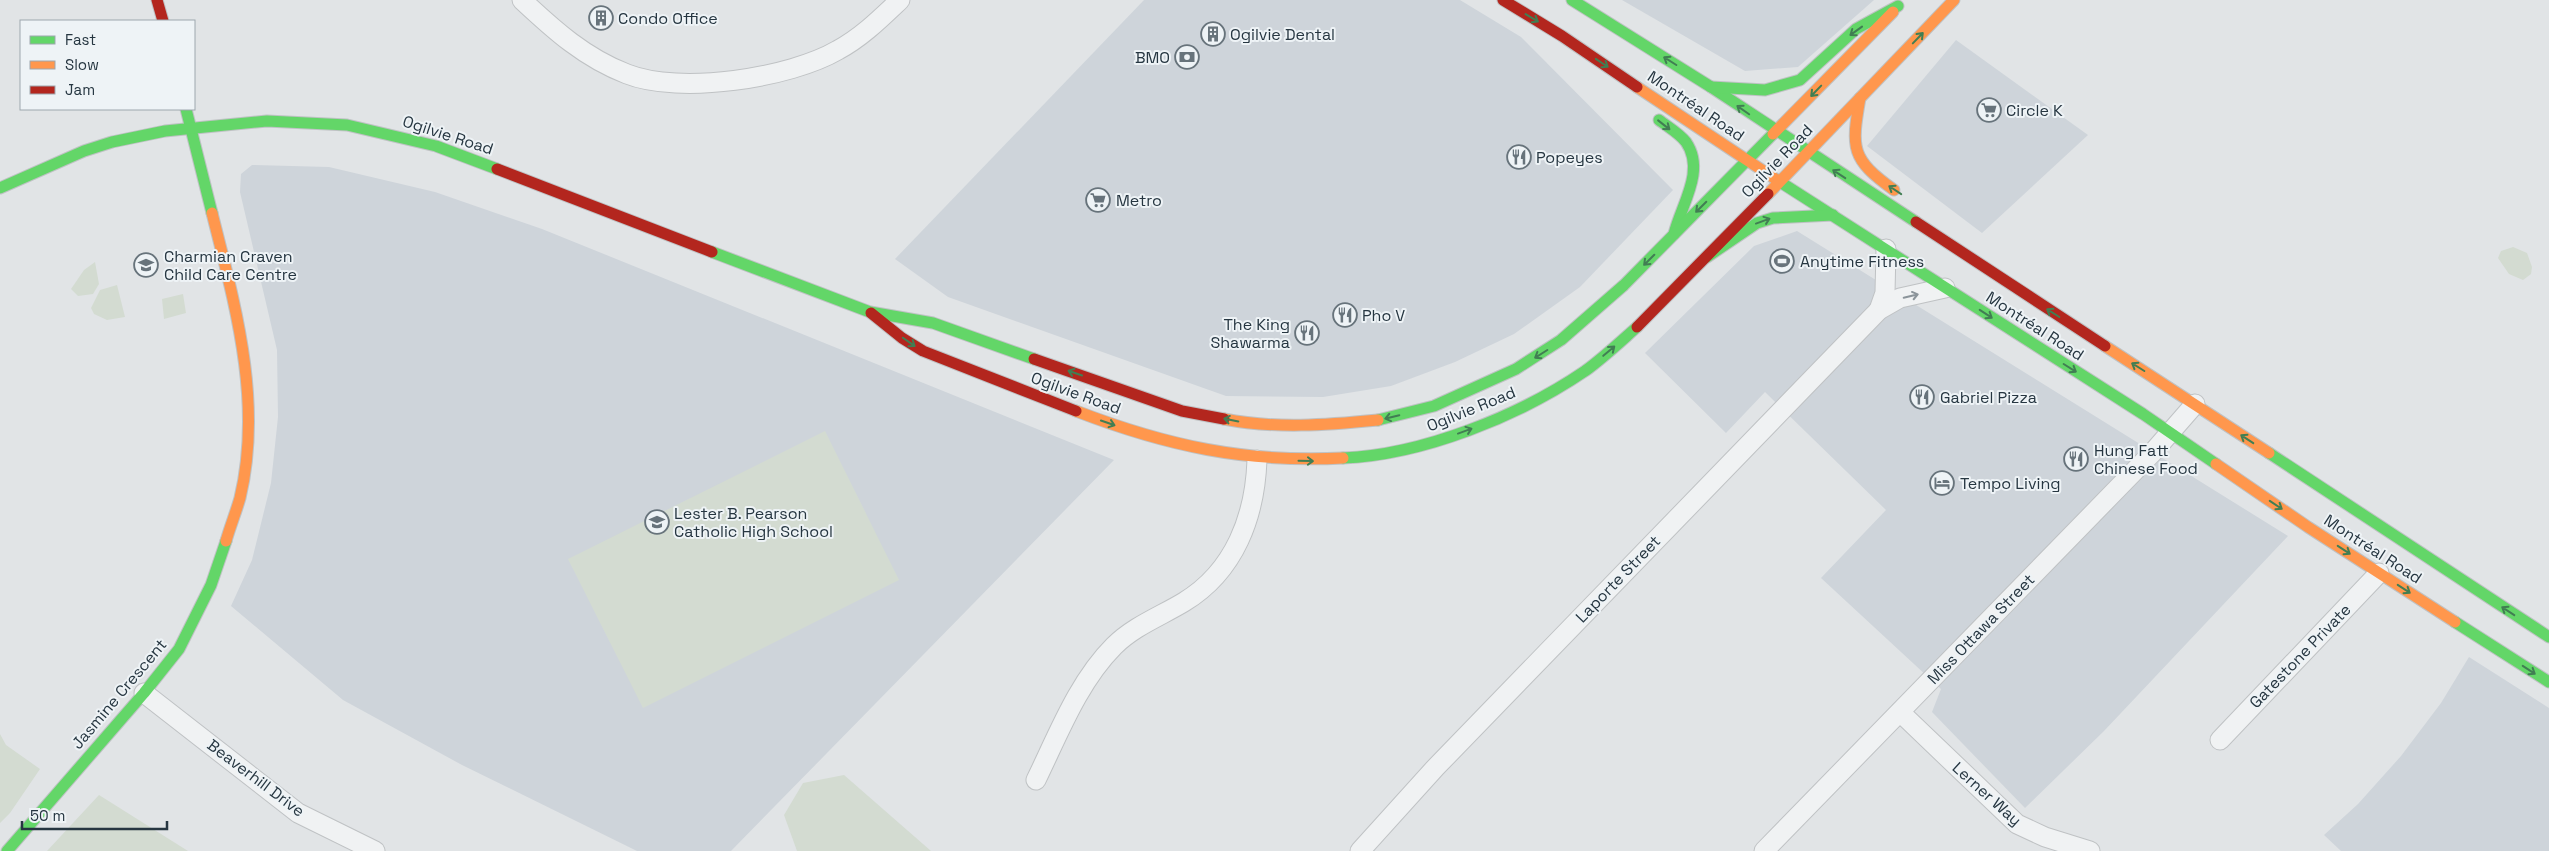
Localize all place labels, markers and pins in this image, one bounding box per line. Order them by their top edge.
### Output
building icon: Condo Office [588,5,614,31]
place label: Condo Office [618,8,718,29]
building icon: Ogilvie Dental [1200,21,1226,47]
place label: Ogilvie Dental [1230,24,1335,45]
bank icon: BMO [1174,44,1200,70]
place label: BMO [1135,47,1170,68]
supermarket icon: Circle K [1976,97,2002,123]
place label: Circle K [2006,100,2063,121]
restaurant icon: Popeyes [1506,144,1532,170]
place label: Popeyes [1536,147,1603,168]
supermarket icon: Metro [1085,187,1111,213]
place label: Metro [1116,190,1162,211]
place label: Charmian Craven Child Care Centre [164,246,297,285]
sports icon: Anytime Fitness [1769,248,1795,274]
place label: Anytime Fitness [1800,251,1924,272]
school or university icon: Charmian Craven Child Care Centre [133,252,159,278]
restaurant icon: Pho V [1332,302,1358,328]
place label: Pho V [1362,305,1405,326]
place label: The King Shawarma [1210,314,1290,353]
restaurant icon: The King Shawarma [1294,320,1320,346]
restaurant icon: Gabriel Pizza [1909,384,1935,410]
place label: Gabriel Pizza [1940,387,2037,408]
place label: Hung Fatt Chinese Food [2094,440,2198,479]
restaurant icon: Hung Fatt Chinese Food [2063,446,2089,472]
hotel icon: Tempo Living [1929,470,1955,496]
place label: Tempo Living [1960,473,2061,494]
place label: Lester B. Pearson Catholic High School [674,503,833,542]
school or university icon: Lester B. Pearson Catholic High School [644,509,670,535]

